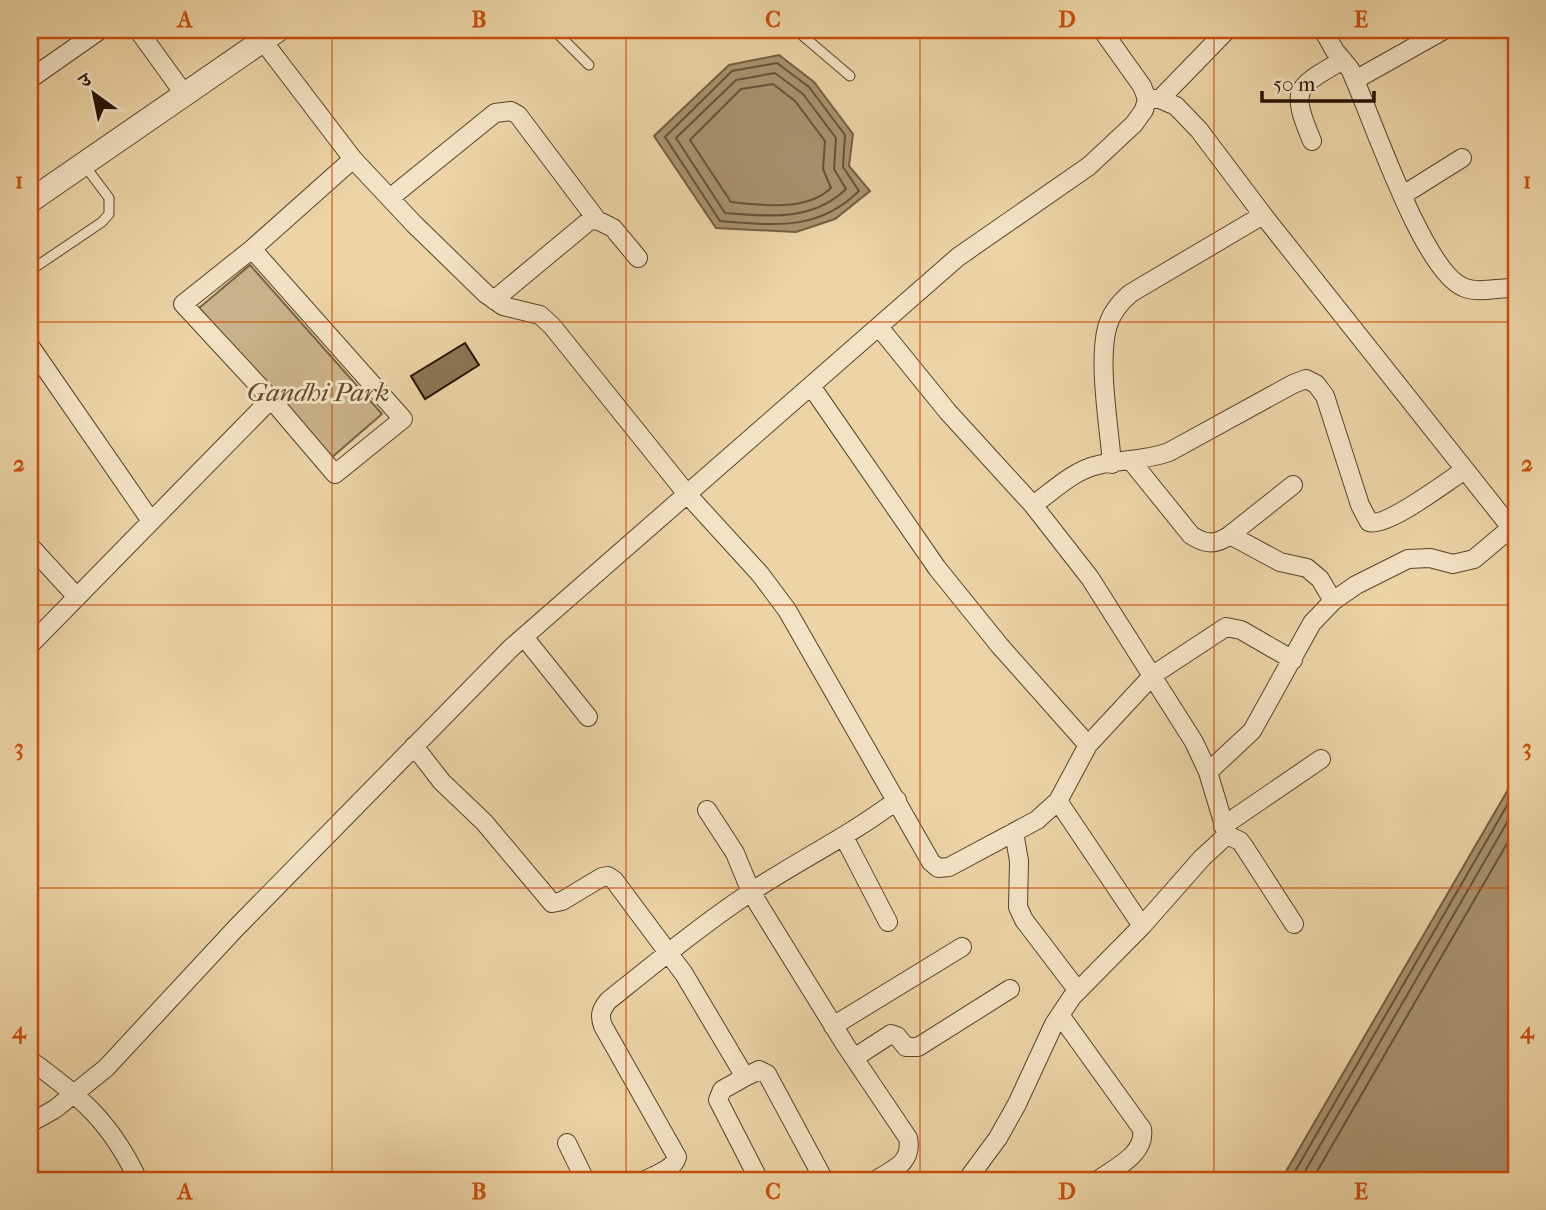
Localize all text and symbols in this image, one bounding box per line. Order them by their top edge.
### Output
text: A [176,6,194,33]
text: B [472,6,487,33]
text: C [765,6,781,33]
text: D [1058,6,1076,33]
text: E [1354,6,1368,33]
north arrow [60,60,130,130]
scale bar [1262,60,1374,104]
text: उ [74,68,96,94]
text: 50 m [1273,72,1316,96]
text: 1 [15,167,23,194]
text: 1 [1523,167,1531,194]
park label: Gandhi Park [247,377,389,408]
text: 2 [13,450,25,477]
text: 2 [1521,450,1533,477]
text: 3 [14,734,24,761]
text: 3 [1522,734,1532,761]
text: 4 [11,1017,27,1044]
text: 4 [1519,1017,1535,1044]
text: A [176,1178,194,1205]
text: B [472,1178,487,1205]
text: C [765,1178,781,1205]
text: D [1058,1178,1076,1205]
text: E [1354,1178,1368,1205]

